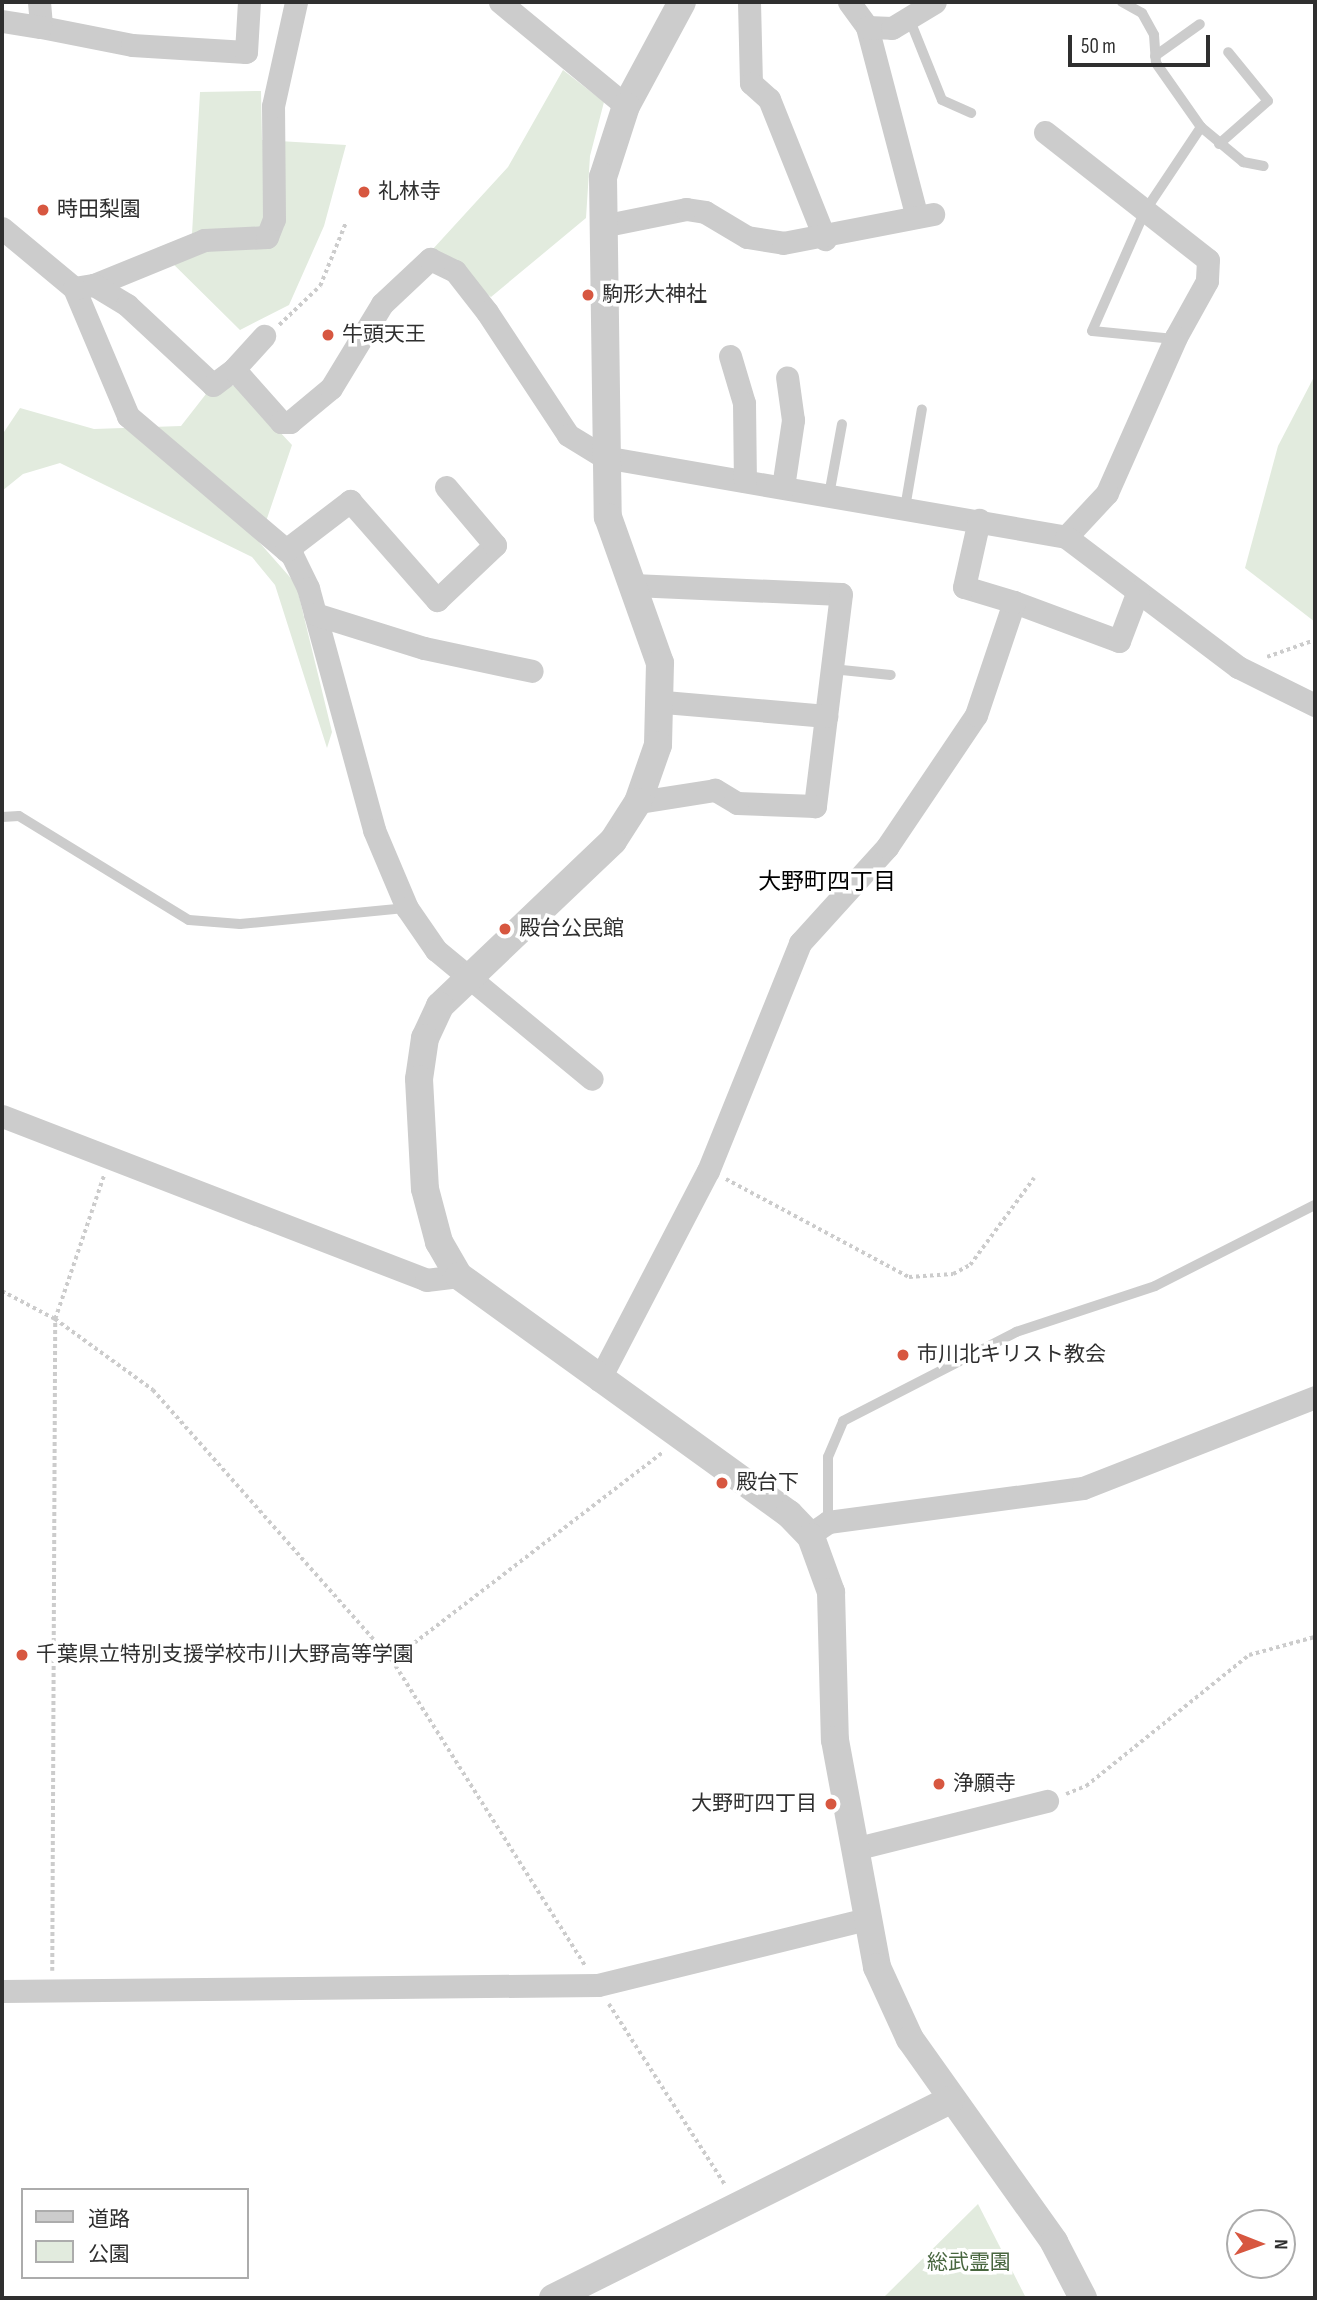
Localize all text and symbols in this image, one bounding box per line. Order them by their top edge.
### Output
scale bar [1072,21,1214,65]
text: 50 m [1081,34,1116,59]
place label: 礼林寺 [378,179,441,205]
marker: 礼林寺 [356,184,372,200]
place label: 時田梨園 [57,197,141,223]
marker: 時田梨園 [35,202,51,218]
place label: 駒形大神社 [602,282,707,308]
marker: 駒形大神社 [580,287,596,303]
place label: 牛頭天王 [342,322,426,348]
marker: 牛頭天王 [320,327,336,343]
district label: 大野町四丁目 [758,868,896,896]
place label: 殿台公民館 [519,916,624,942]
marker: 殿台公民館 [497,921,513,937]
place label: 市川北キリスト教会 [917,1342,1106,1368]
marker: 市川北キリスト教会 [895,1347,911,1363]
place label: 殿台下 [736,1470,799,1496]
marker: 殿台下 [714,1475,730,1491]
place label: 千葉県立特別支援学校市川大野高等学園 [36,1642,414,1668]
marker: 千葉県立特別支援学校市川大野高等学園 [14,1647,30,1663]
place label: 浄願寺 [953,1771,1016,1797]
marker: 浄願寺 [931,1776,947,1792]
place label: 大野町四丁目 [691,1791,817,1817]
marker: 大野町四丁目 [823,1796,839,1812]
legend [21,2188,248,2279]
text: 道路 [88,2207,130,2232]
north arrow [1226,2209,1296,2279]
text: N [1269,2239,1292,2250]
text: 公園 [88,2242,130,2267]
park label: 総武霊園 [927,2250,1011,2276]

